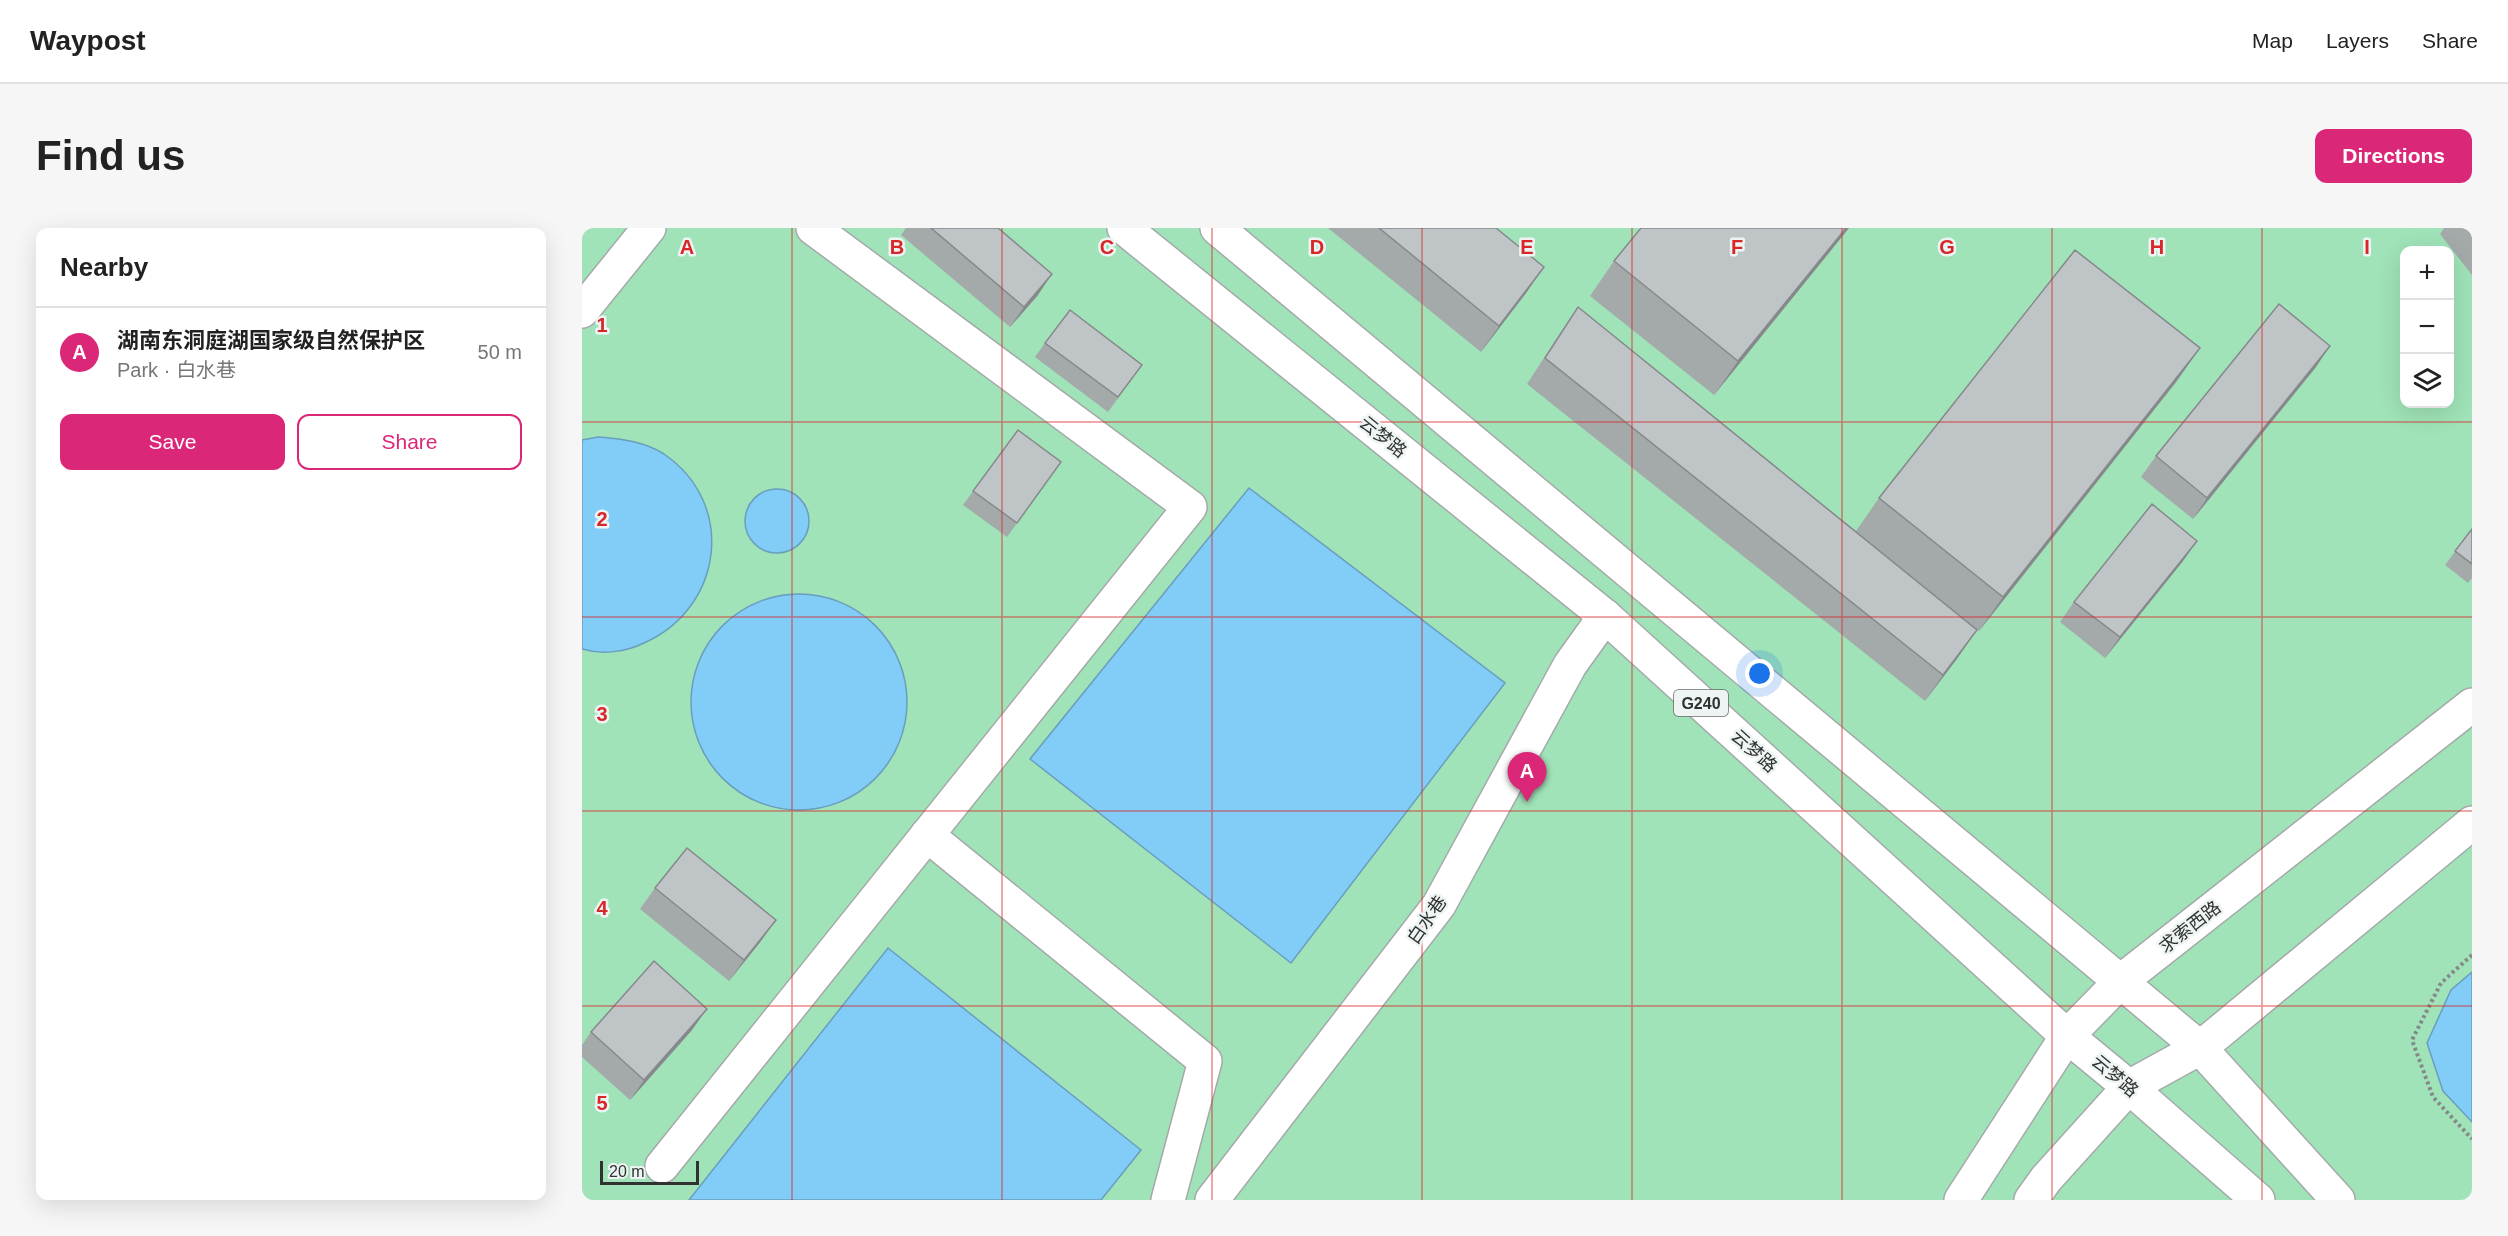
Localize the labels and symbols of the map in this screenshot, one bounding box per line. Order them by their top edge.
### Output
text: A [680,236,694,258]
text: B [890,236,904,258]
text: C [1100,236,1114,258]
text: D [1310,236,1324,258]
text: E [1520,236,1534,258]
text: F [1731,236,1743,258]
text: G [1939,236,1955,258]
text: H [2150,236,2164,258]
text: I [2364,236,2370,258]
text: 1 [596,314,608,336]
street label: 云梦路 [1356,412,1410,462]
text: 2 [596,508,608,530]
your location [1745,659,1774,688]
road number: G240 [1674,690,1728,716]
text: 3 [596,703,608,725]
street label: 云梦路 [1727,726,1781,776]
pin: A [1508,752,1546,802]
street label: 白水巷 [1403,892,1451,948]
text: 4 [596,897,608,919]
street label: 求索西路 [2155,897,2225,957]
street label: 云梦路 [2088,1051,2142,1101]
text: 5 [596,1092,608,1114]
scale bar [600,1158,699,1186]

